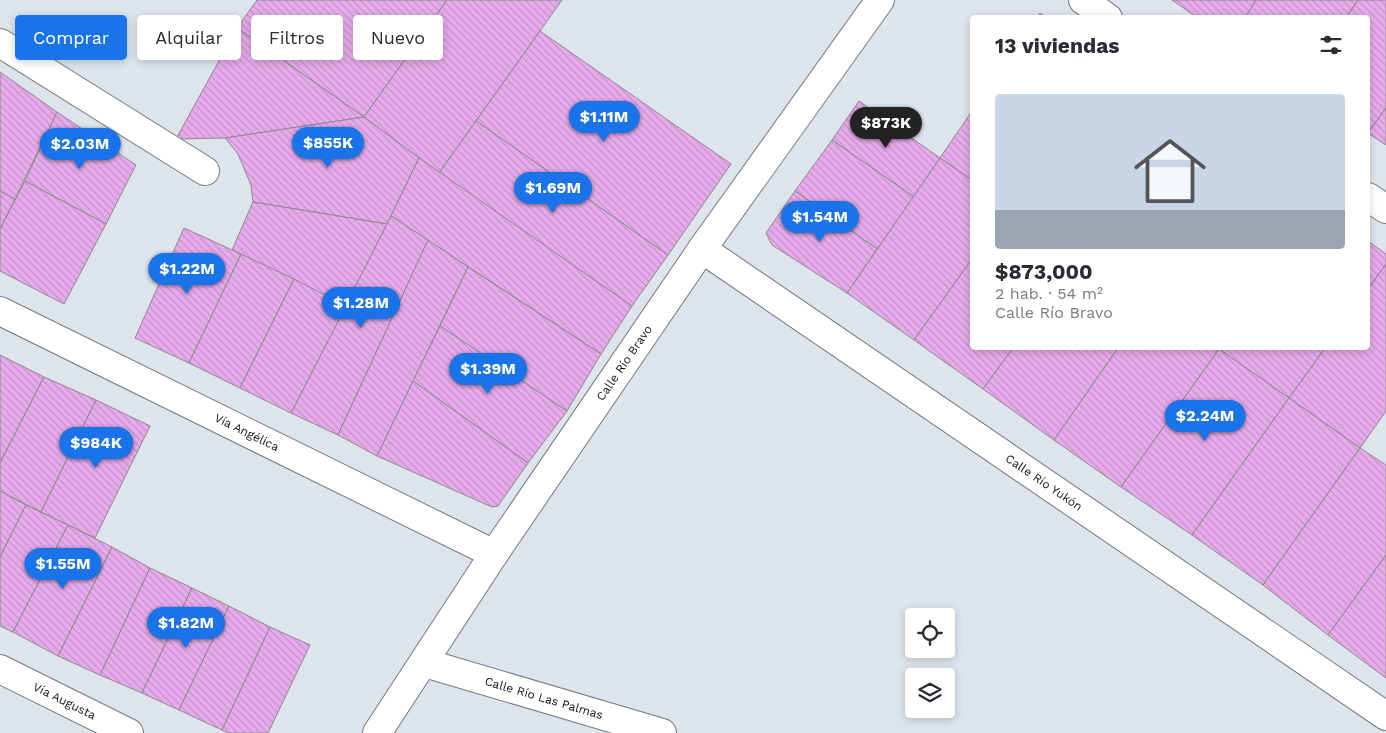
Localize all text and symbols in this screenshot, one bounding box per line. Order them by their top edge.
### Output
chip: Comprar [15,15,127,60]
chip: Alquilar [137,15,241,60]
chip: Filtros [251,15,343,60]
chip: Nuevo [353,15,443,60]
icon: filters [1317,31,1345,59]
text: 13 viviendas [995,33,1120,58]
pin: $1.11M [563,100,645,143]
pin: $873K [851,106,921,149]
text: $1.11M [580,107,628,126]
text: $873K [861,113,911,132]
pin: $855K [293,126,363,169]
icon: home [1125,126,1215,216]
pin: $2.03M [39,128,121,170]
text: $855K [303,133,353,152]
text: $2.03M [51,134,109,153]
pin: $1.69M [512,172,594,214]
text: $1.69M [525,178,581,197]
pin: $1.54M [779,200,861,243]
text: $1.54M [792,207,848,226]
pin: $1.22M [146,252,228,295]
text: $1.22M [159,259,215,278]
text: $873,000 [995,259,1093,284]
text: 2 hab. · 54 m² [995,284,1103,303]
pin: $1.28M [320,286,402,329]
text: $1.28M [333,293,389,312]
text: Calle Río Bravo [995,303,1113,322]
street label: Calle Río Bravo [594,323,655,404]
pin: $1.39M [447,352,529,395]
text: $1.39M [460,359,516,378]
pin: $2.24M [1164,400,1246,442]
text: $2.24M [1176,406,1234,425]
street label: Vía Angélica [212,411,282,454]
pin: $984K [61,426,131,469]
text: $984K [70,433,122,452]
street label: Calle Río Yukón [1003,451,1085,514]
pin: $1.55M [22,548,104,590]
text: $1.55M [35,554,91,573]
pin: $1.82M [145,606,227,649]
map controls [905,608,955,718]
button: locate [905,608,955,658]
text: $1.82M [158,613,214,632]
button: layers [905,668,955,718]
street label: Calle Río Las Palmas [483,674,605,722]
street label: Vía Augusta [31,680,98,723]

